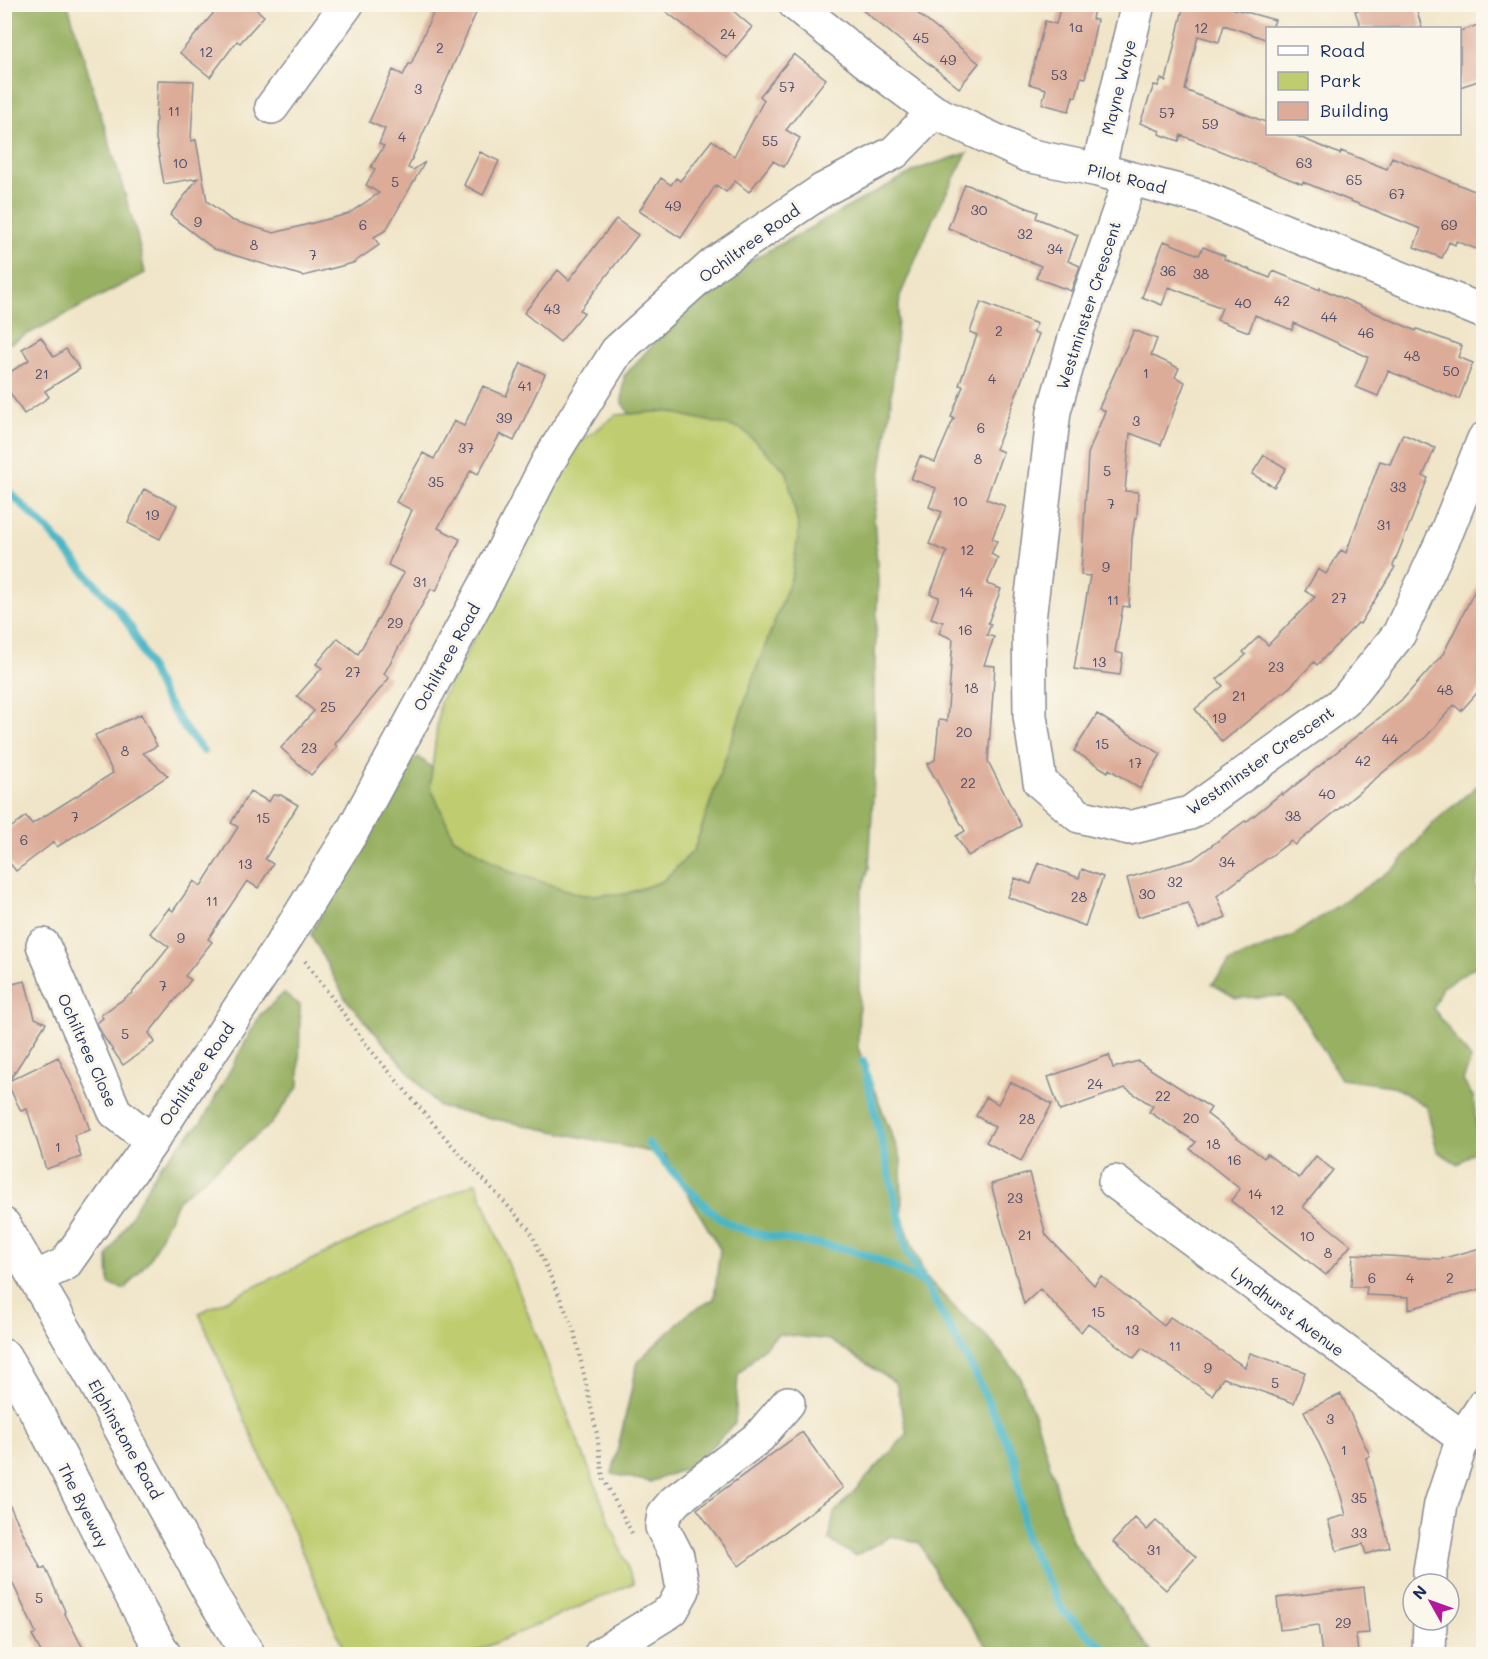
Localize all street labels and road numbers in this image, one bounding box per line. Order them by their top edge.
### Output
street label: Mayne Waye [1096,37,1140,137]
street label: Pilot Road [1086,158,1168,198]
street label: Ochiltree Road [694,199,804,287]
street label: Westminster Crescent [1051,218,1125,392]
street label: Ochiltree Road [408,599,484,715]
street label: Westminster Crescent [1182,701,1338,819]
street label: Ochiltree Close [53,990,123,1110]
street label: Ochiltree Road [154,1018,238,1130]
street label: Lyndhurst Avenue [1227,1261,1349,1361]
street label: Elphinstone Road [84,1375,168,1503]
street label: The Byeway [54,1459,114,1551]

